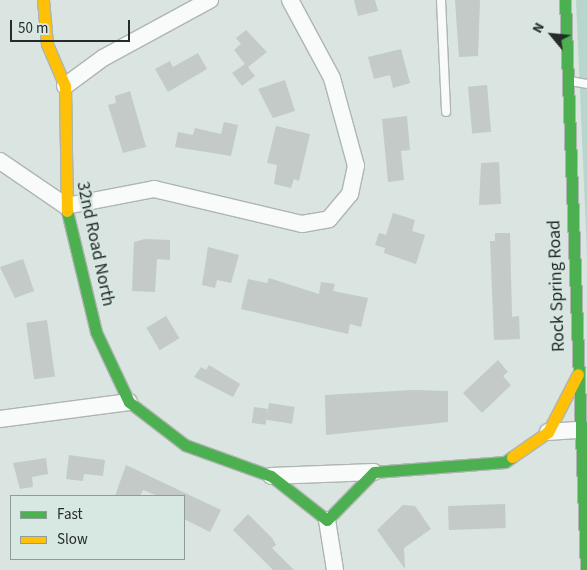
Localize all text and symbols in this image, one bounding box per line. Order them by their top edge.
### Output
scale bar [12,10,132,42]
north arrow [527,10,577,60]
text: 50 m [18,18,48,39]
text: N [528,19,550,37]
street label: 32nd Road North [71,180,119,308]
street label: Rock Spring Road [544,220,570,352]
legend [10,495,185,560]
text: Fast [57,504,83,525]
text: Slow [57,529,88,550]

